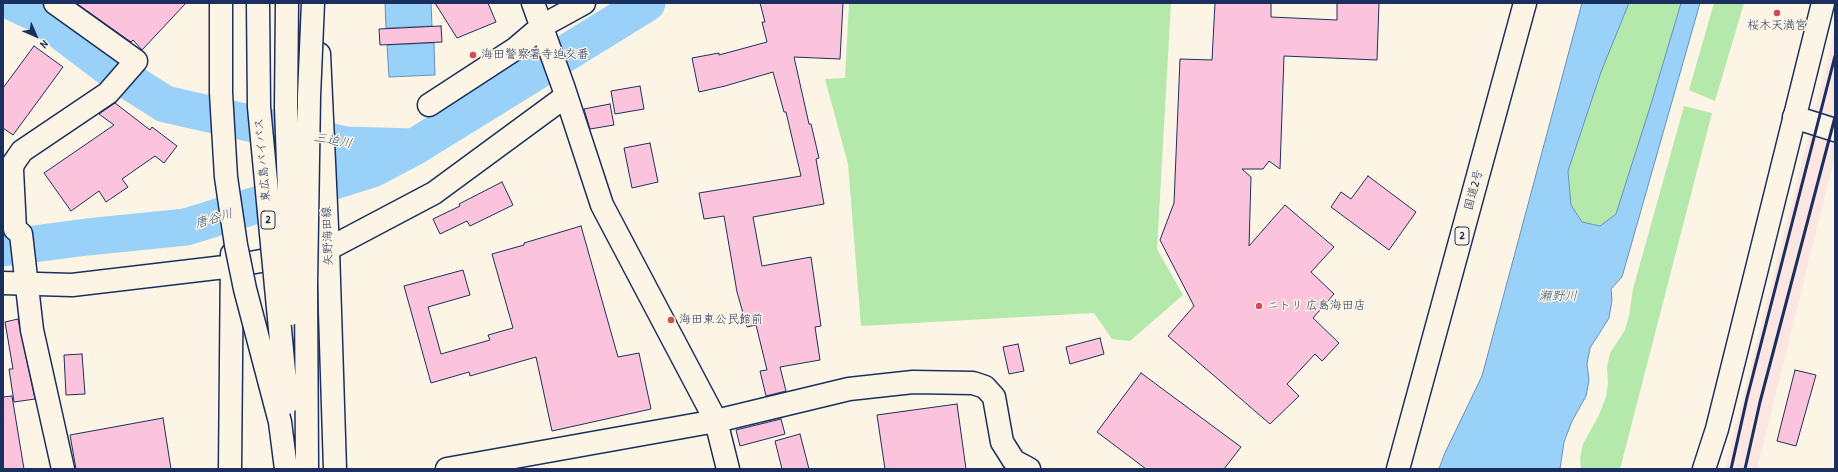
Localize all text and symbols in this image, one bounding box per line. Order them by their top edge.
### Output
marker: 桜木天満宮 [1772,8,1782,18]
north arrow [16,16,56,56]
place label: 桜木天満宮 [1747,19,1807,33]
text: N [37,37,52,52]
place label: 海田警察署寺迫交番 [481,48,589,62]
marker: 海田警察署寺迫交番 [468,50,478,60]
street label: 東広島バイパス [252,118,274,202]
water label: 三迫川 [312,130,354,152]
street label: 国道2号 [1462,168,1486,212]
water label: 唐谷川 [193,206,235,232]
street label: 矢野海田線 [320,206,336,266]
road number: 2 [261,211,275,229]
road number: 2 [1455,227,1469,245]
water label: 瀬野川 [1539,289,1577,305]
place label: ニトリ 広島海田店 [1267,299,1366,313]
marker: ニトリ 広島海田店 [1254,301,1264,311]
place label: 海田東公民館前 [679,313,763,327]
marker: 海田東公民館前 [666,315,676,325]

